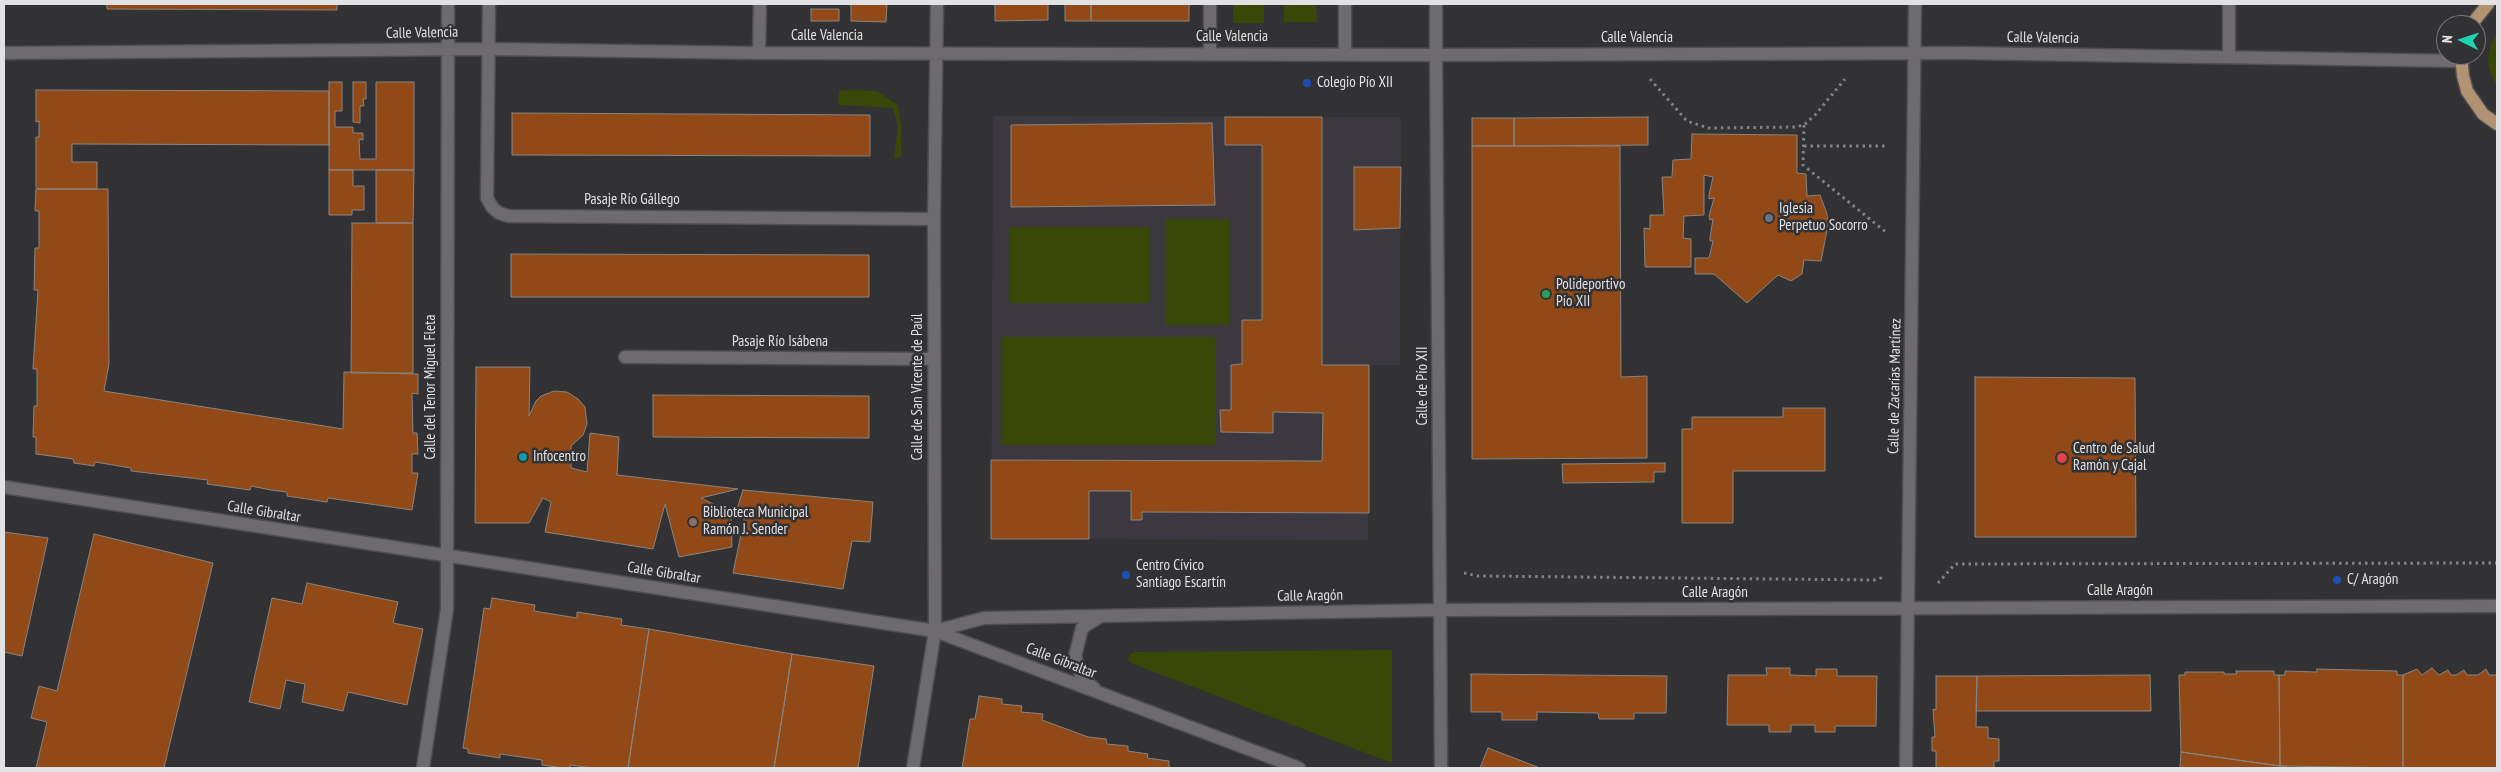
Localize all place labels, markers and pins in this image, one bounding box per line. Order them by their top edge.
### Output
place label: Colegio Pío XII [1317,74,1393,92]
marker: Colegio Pío XII [1301,77,1313,89]
place label: Iglesia Perpetuo Socorro [1779,200,1868,235]
marker: Iglesia Perpetuo Socorro [1763,212,1775,224]
place label: Polideportivo Pío XII [1556,276,1625,311]
marker: Polideportivo Pío XII [1540,288,1552,300]
place label: Centro de Salud Ramón y Cajal [2073,440,2155,475]
place label: Infocentro [533,448,586,466]
marker: Infocentro [517,451,529,463]
marker: Centro de Salud Ramón y Cajal [2055,451,2069,465]
place label: Biblioteca Municipal Ramón J. Sender [703,504,808,539]
marker: Biblioteca Municipal Ramón J. Sender [687,516,699,528]
place label: Centro Cívico Santiago Escartín [1136,557,1226,592]
marker: Centro Cívico Santiago Escartín [1120,569,1132,581]
place label: C/ Aragón [2347,571,2398,589]
marker: C/ Aragón [2331,574,2343,586]

